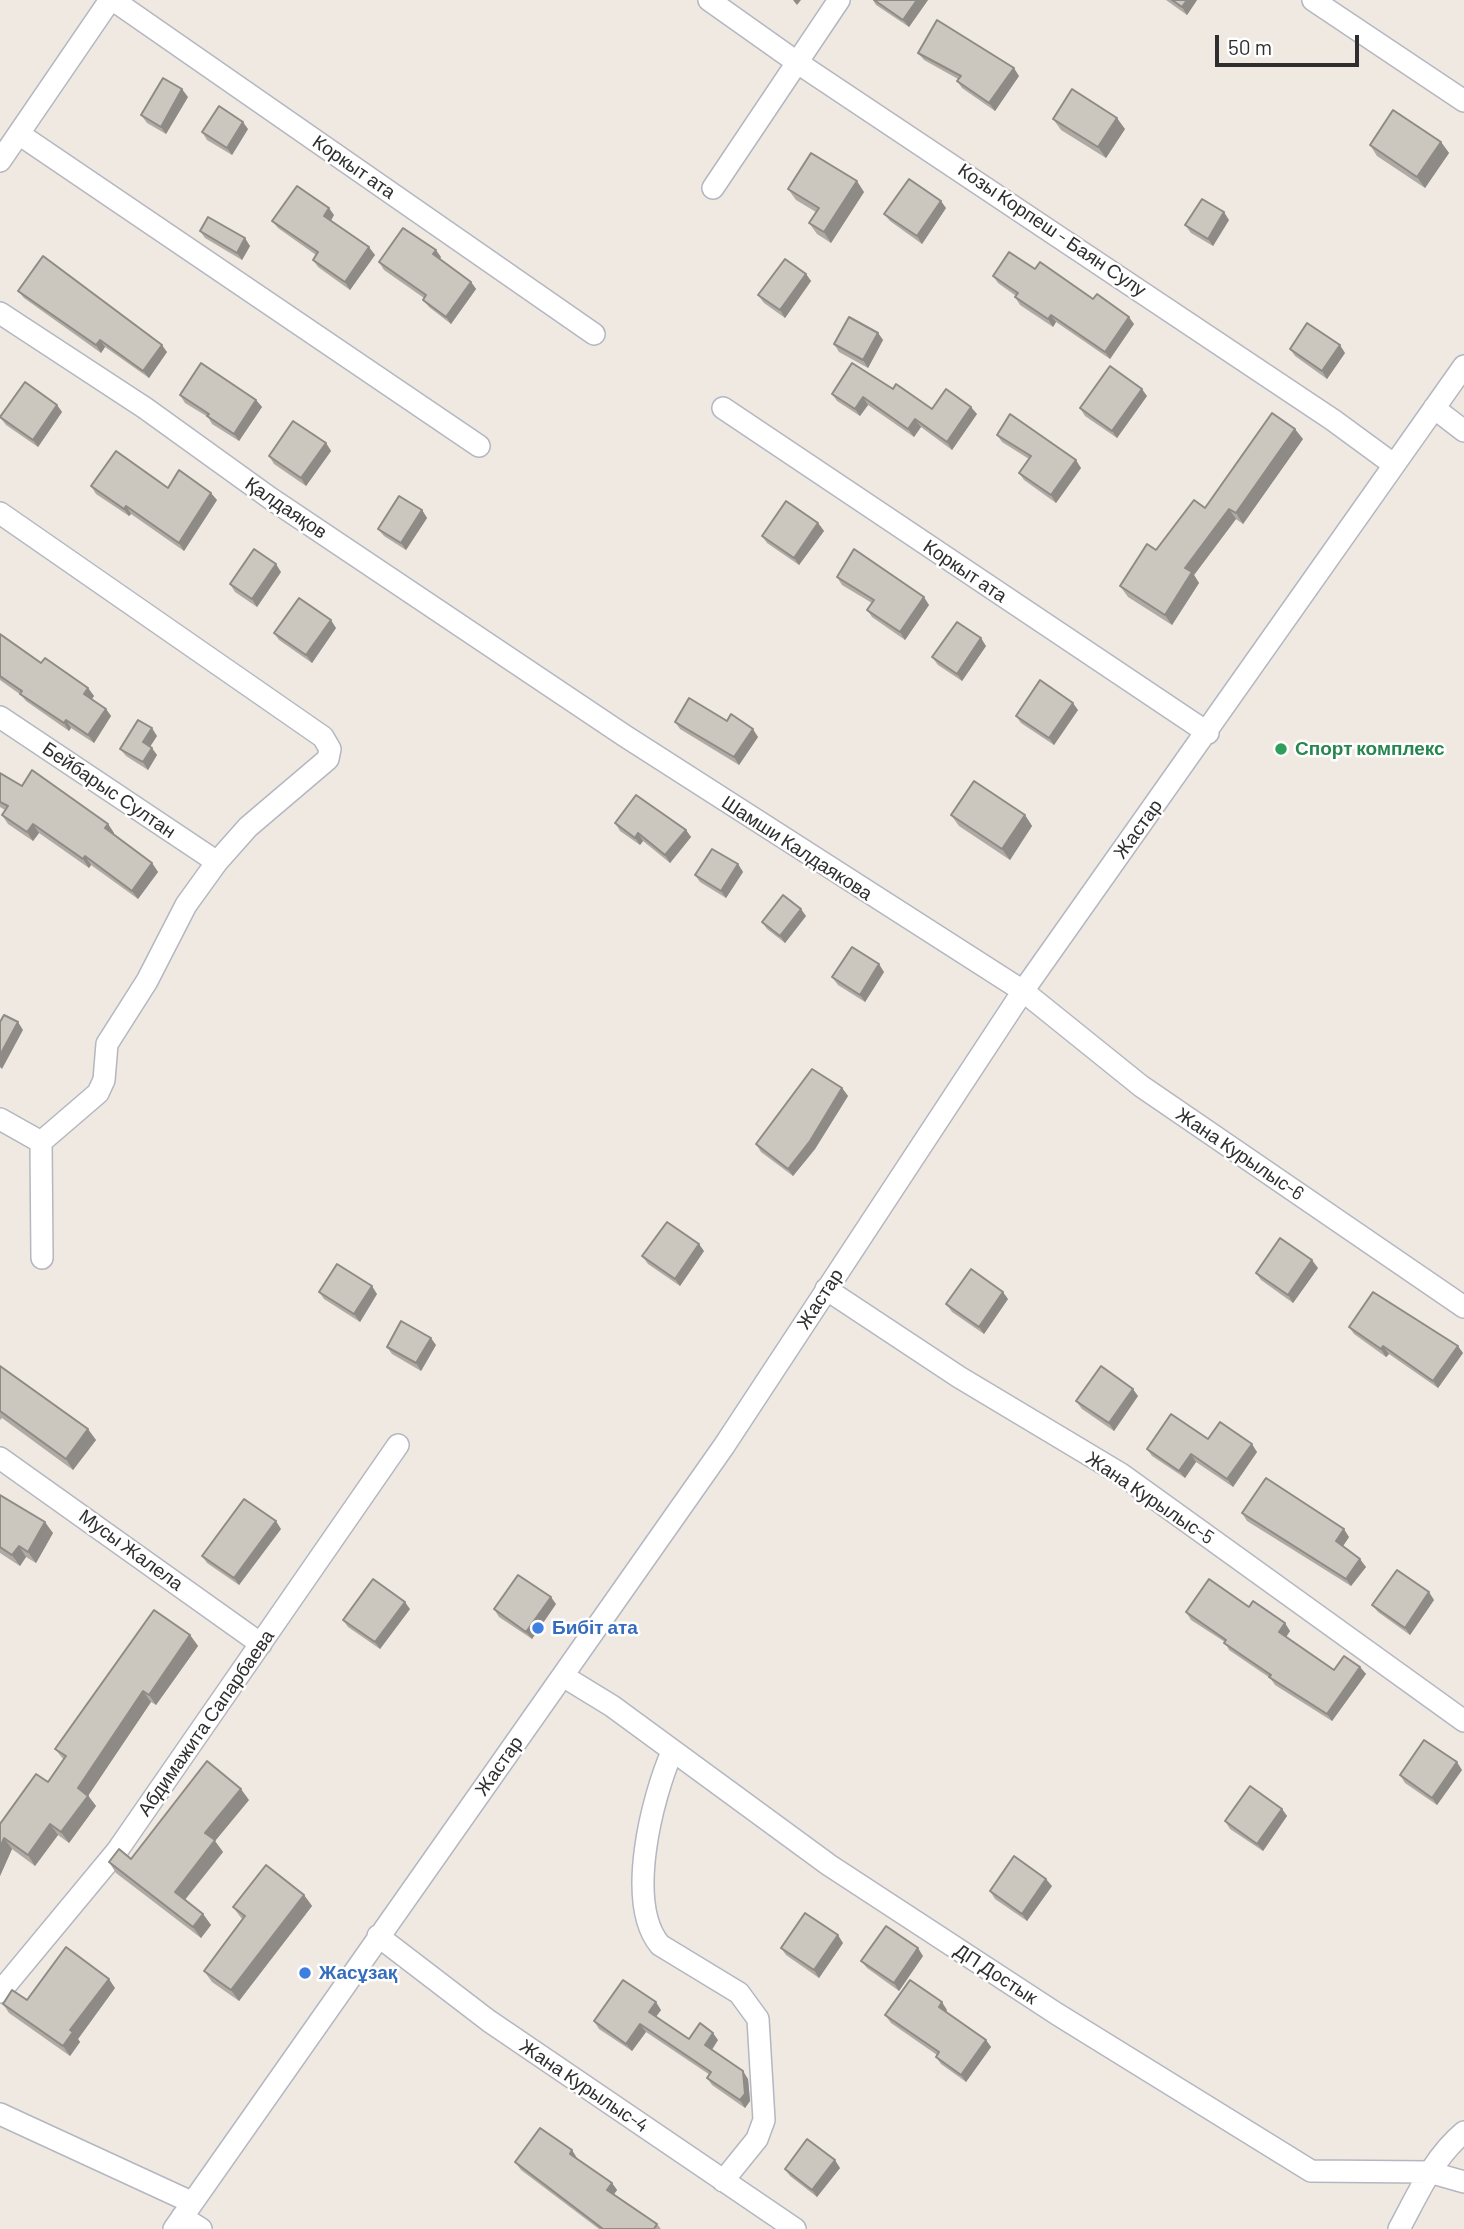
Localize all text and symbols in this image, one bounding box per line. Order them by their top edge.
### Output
scale bar [1219,21,1362,65]
text: 50 m [1228,34,1272,59]
street label: Коркыт ата [308,130,400,204]
street label: Козы Корпеш - Баян Сулу [954,158,1150,302]
street label: Қалдаяқов [241,472,331,544]
street label: Коркыт ата [919,535,1011,607]
street label: Бейбарыс Султан [38,737,180,843]
place label: Спорт комплекс [1295,738,1445,760]
marker: Спорт комплекс [1273,741,1289,757]
street label: Шамши Калдаякова [717,791,877,905]
street label: Жастар [1109,795,1167,863]
street label: Жана Курылыс-6 [1172,1103,1308,1205]
street label: Жастар [792,1265,848,1333]
street label: Жана Курылыс-5 [1082,1447,1218,1549]
street label: Мусы Жалела [74,1505,188,1595]
place label: Бибіт ата [552,1617,638,1639]
marker: Бибіт ата [530,1620,546,1636]
street label: Абдимажита Сапарбаева [133,1625,279,1821]
street label: Жастар [470,1732,528,1800]
street label: ДП Достык [950,1939,1042,2009]
place label: Жасұзақ [319,1962,397,1984]
marker: Жасұзақ [297,1965,313,1981]
street label: Жана Курылыс-4 [515,2035,653,2137]

